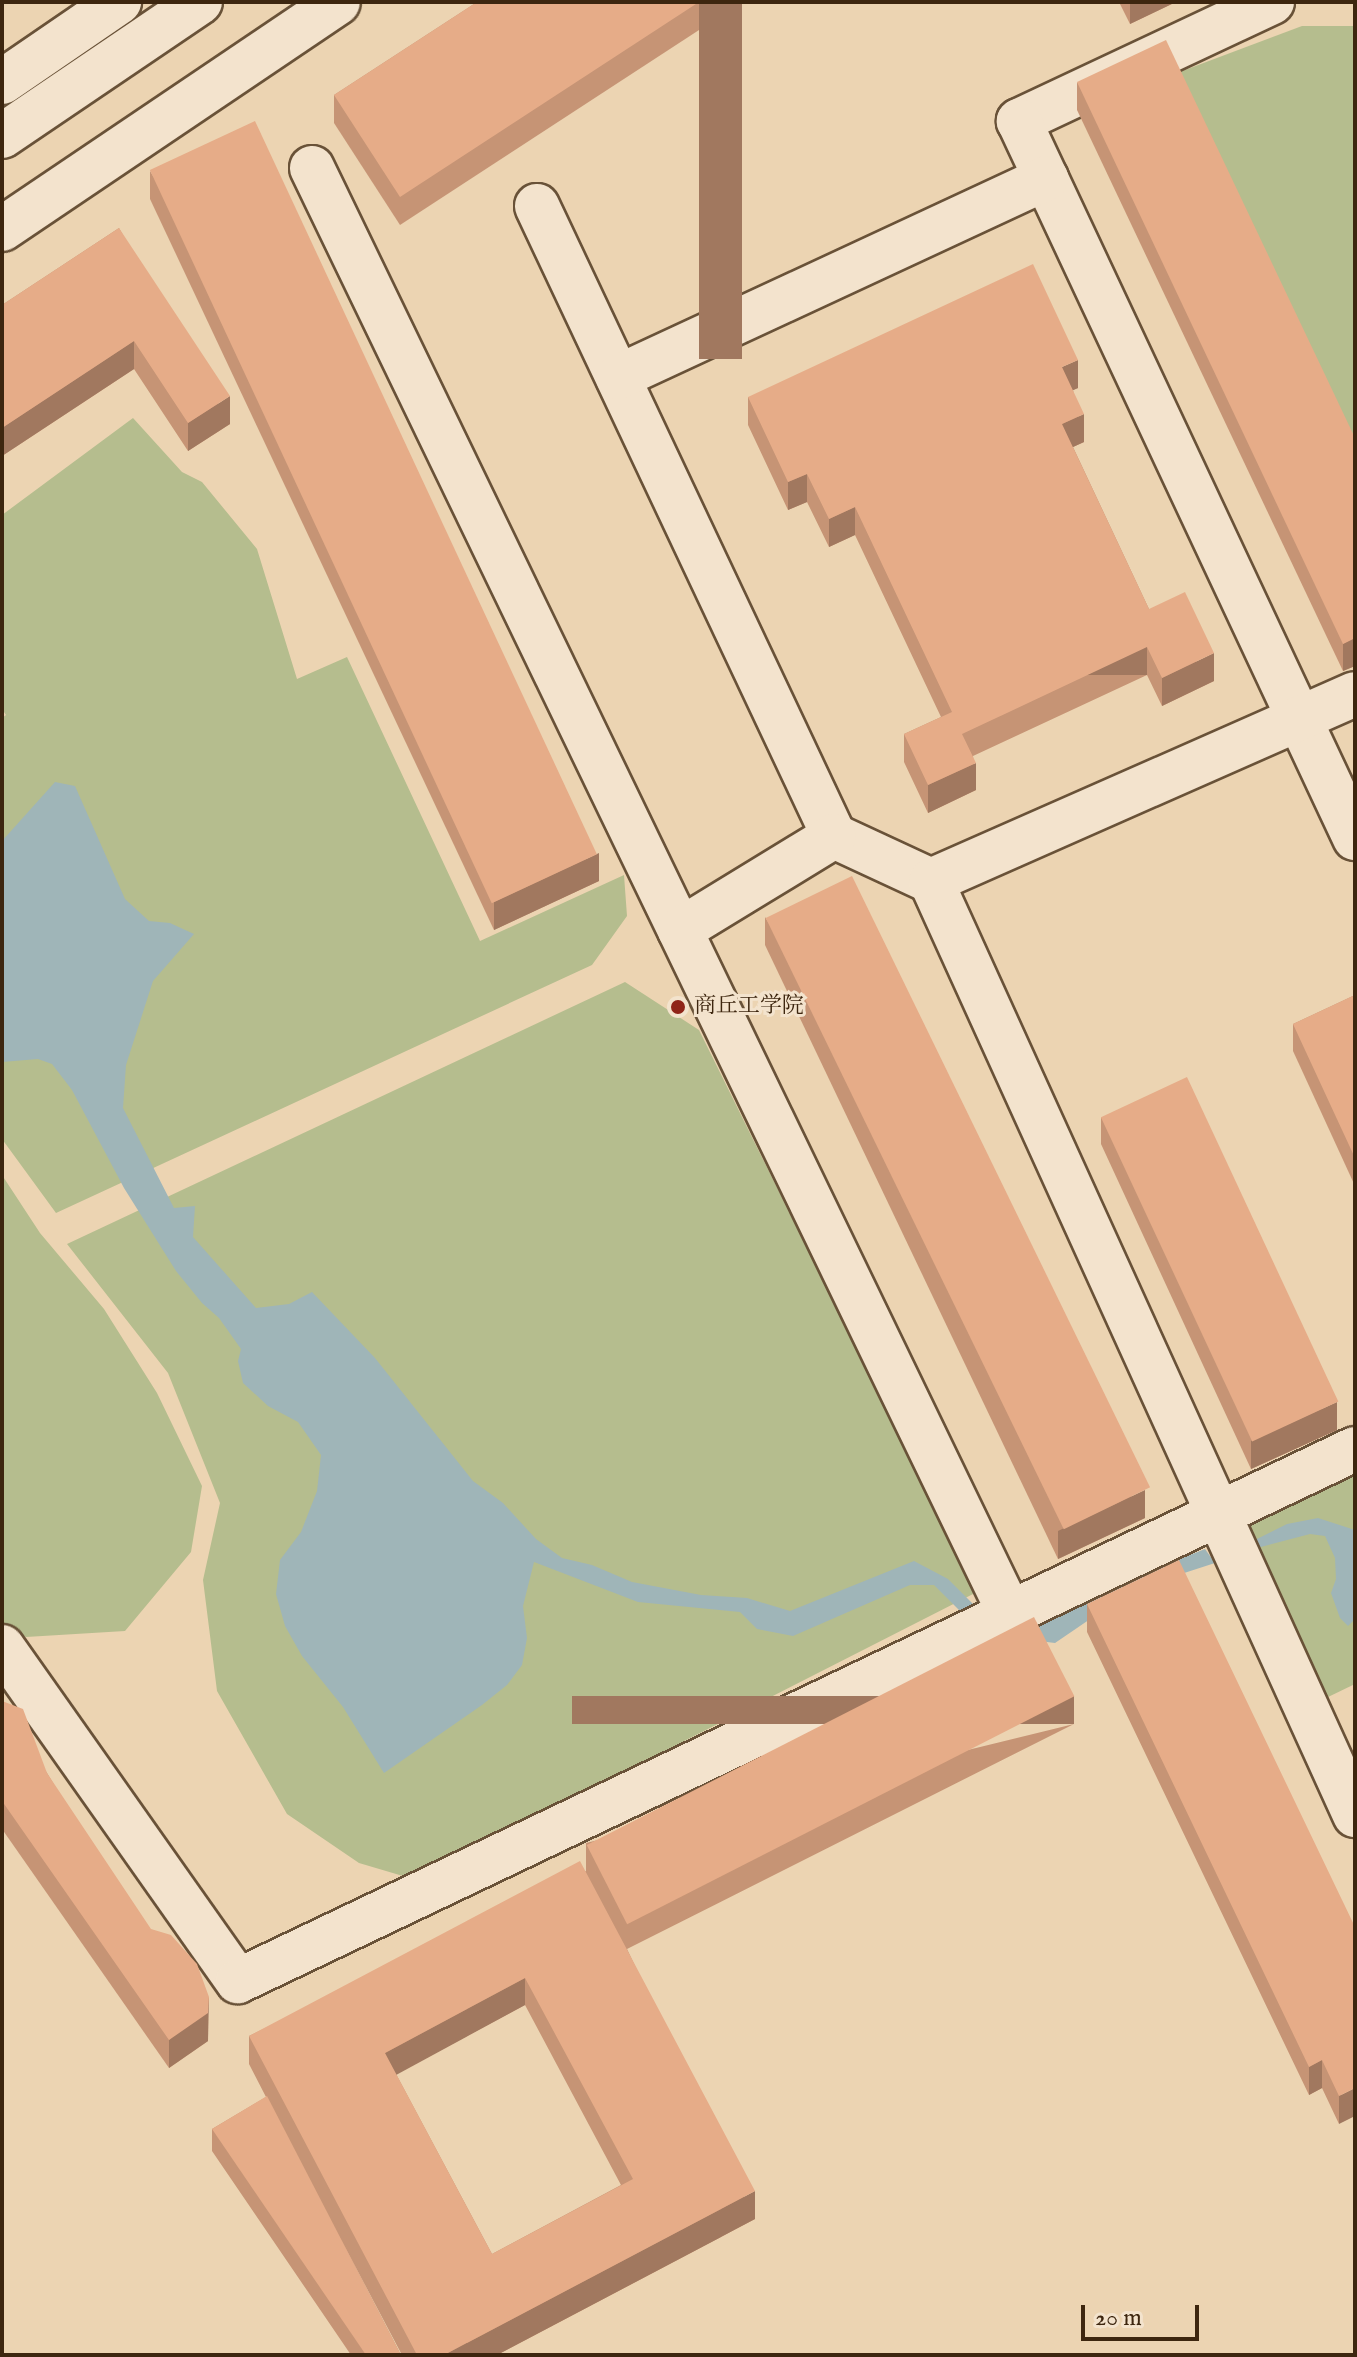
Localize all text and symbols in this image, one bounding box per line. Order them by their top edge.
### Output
place label: 商丘工学院 [694,994,804,1020]
marker: 商丘工学院 [669,998,687,1016]
scale bar [1085,2289,1203,2339]
text: 20 m [1095,2303,1142,2334]

